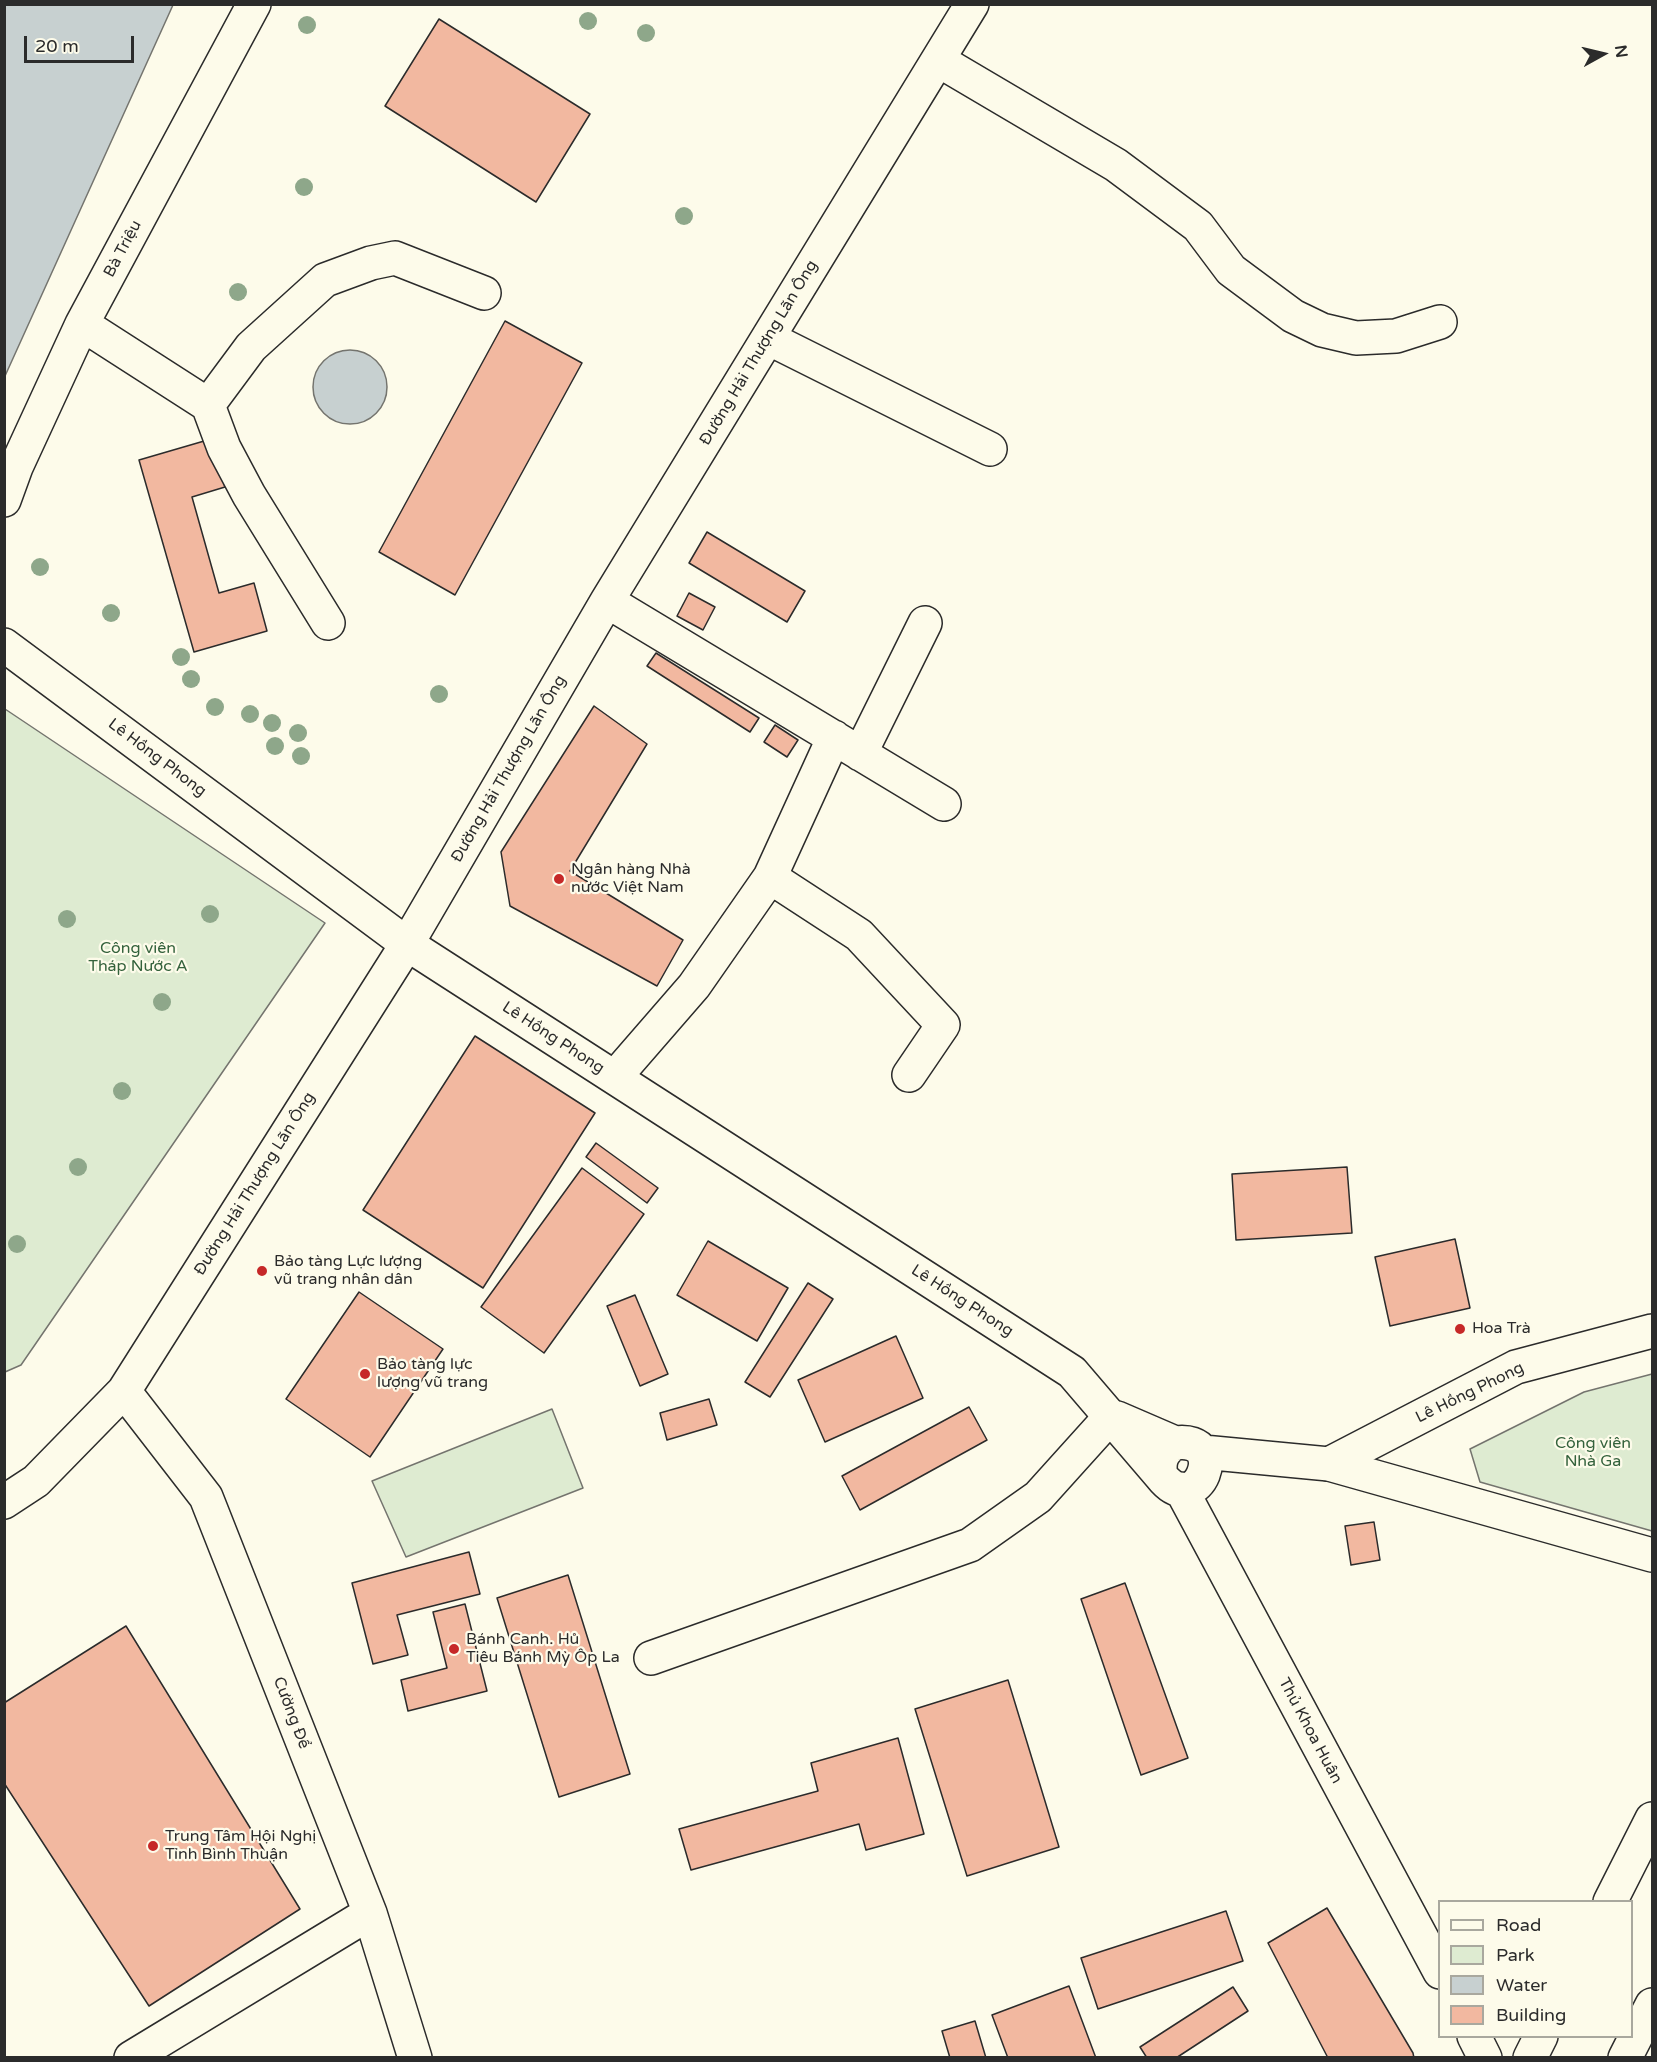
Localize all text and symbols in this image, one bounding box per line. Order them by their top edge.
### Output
scale bar [27,24,136,62]
north arrow [1573,24,1633,84]
text: 20 m [35,35,79,57]
text: N [1610,44,1632,59]
street label: Bà Triệu [100,217,146,281]
street label: Đường Hải Thượng Lãn Ông [696,257,822,449]
street label: Đường Hải Thượng Lãn Ông [448,672,570,866]
street label: Lê Hồng Phong [104,715,210,801]
place label: Ngân hàng Nhà nước Việt Nam [571,860,691,898]
marker: Ngân hàng Nhà nước Việt Nam [552,872,566,886]
park label: Công viên Tháp Nước A [88,939,188,977]
street label: Lê Hồng Phong [498,998,608,1078]
street label: Đường Hải Thượng Lãn Ông [191,1089,319,1279]
place label: Bảo tàng Lực lượng vũ trang nhân dân [274,1252,422,1290]
street label: Lê Hồng Phong [907,1261,1017,1341]
marker: Bảo tàng Lực lượng vũ trang nhân dân [255,1264,269,1278]
place label: Hoa Trà [1472,1319,1531,1339]
marker: Hoa Trà [1453,1322,1467,1336]
place label: Bảo tàng lực lượng vũ trang [377,1355,488,1393]
street label: Lê Hồng Phong [1413,1359,1527,1427]
marker: Bảo tàng lực lượng vũ trang [358,1367,372,1381]
park label: Công viên Nhà Ga [1555,1434,1631,1472]
place label: Bánh Canh. Hů Tiêu Bánh Mỳ Ôp La [466,1630,620,1668]
marker: Bánh Canh. Hů Tiêu Bánh Mỳ Ôp La [447,1642,461,1656]
street label: Cường Để [269,1674,313,1752]
street label: Thủ Khoa Huân [1274,1675,1346,1787]
place label: Trung Tâm Hội Nghị Tỉnh Bình Thuận [165,1827,316,1865]
marker: Trung Tâm Hội Nghị Tỉnh Bình Thuận [146,1839,160,1853]
legend [1438,1900,1633,2038]
text: Road [1496,1914,1541,1936]
text: Park [1496,1944,1534,1966]
text: Water [1496,1974,1547,1996]
text: Building [1496,2004,1566,2026]

